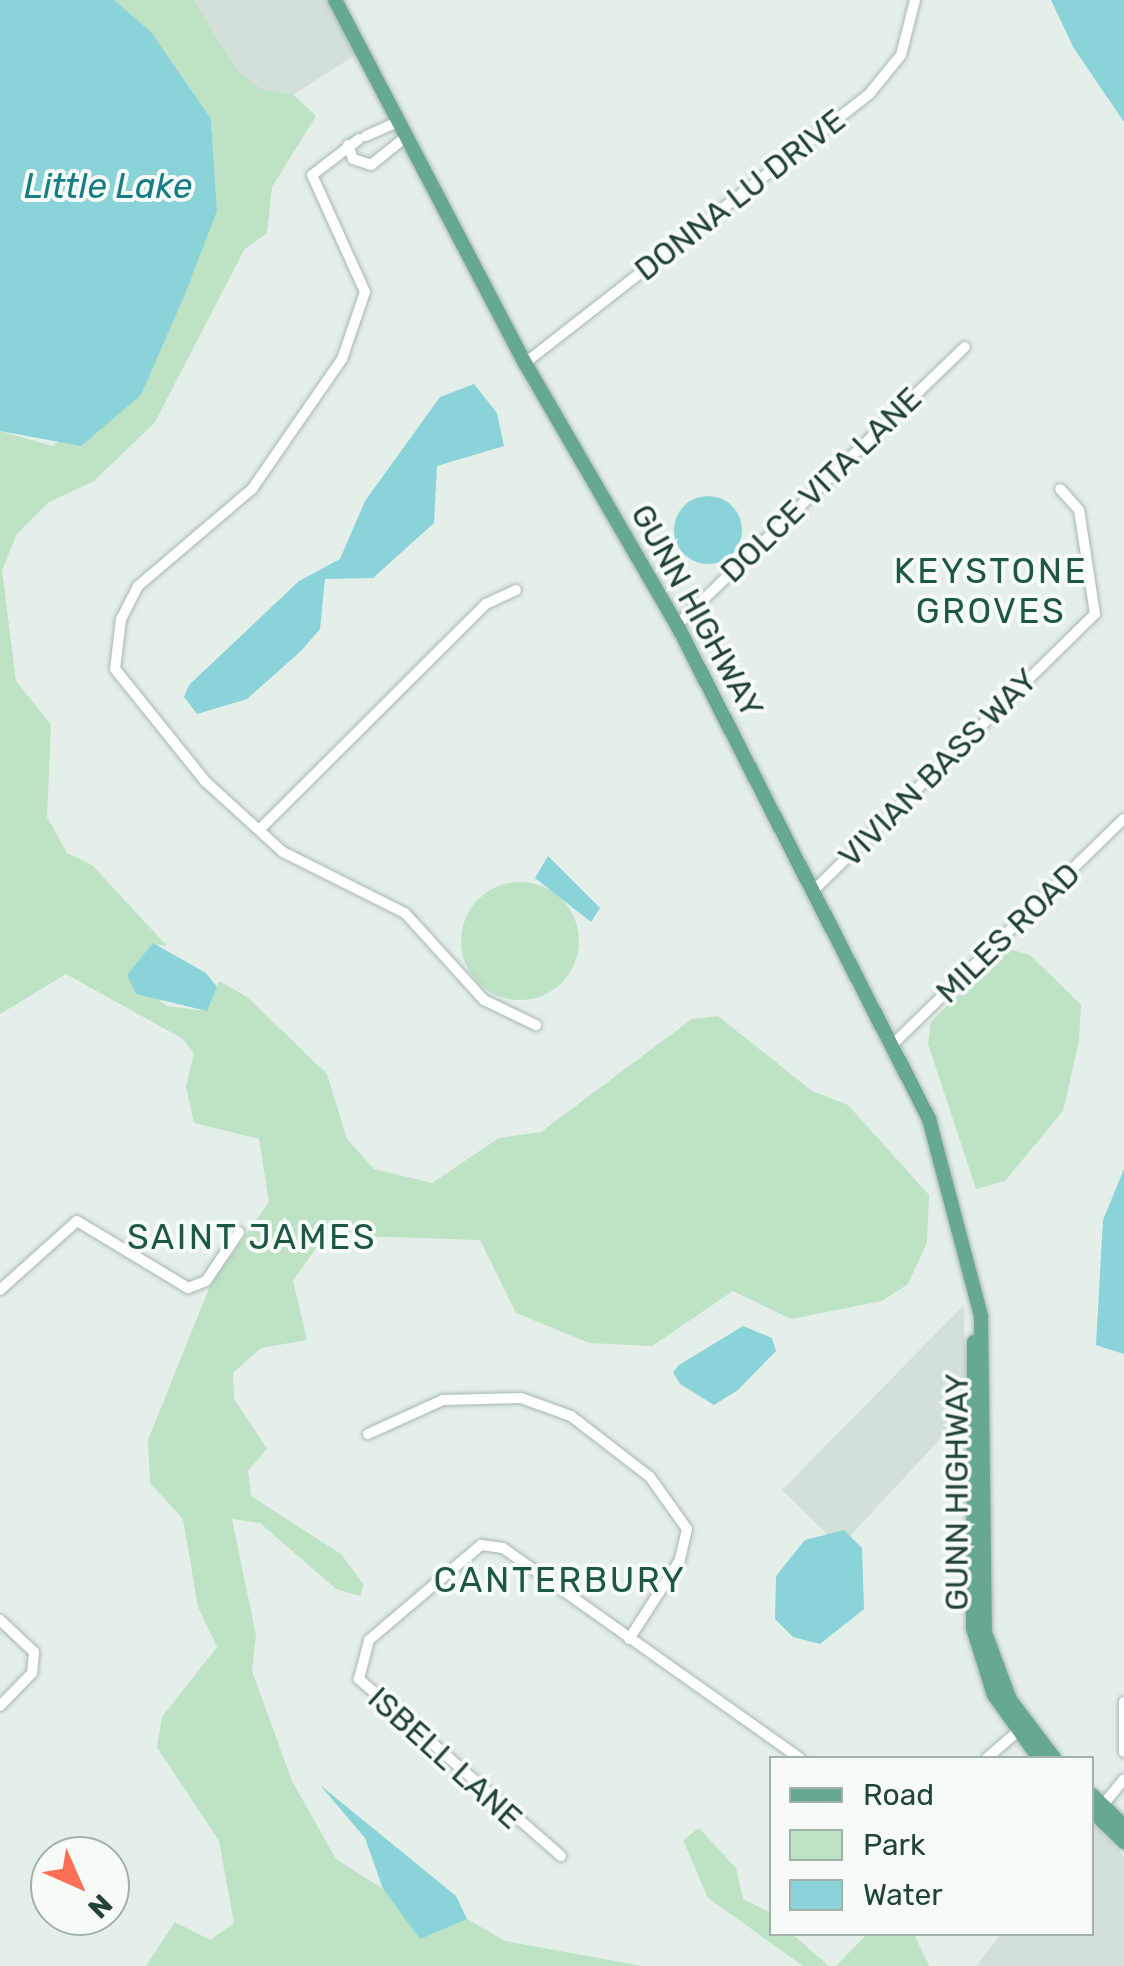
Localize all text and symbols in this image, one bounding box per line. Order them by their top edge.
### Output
street label: DONNA LU DRIVE [627,101,853,289]
water label: Little Lake [24,165,192,207]
street label: DOLCE VITA LANE [712,379,930,591]
street label: GUNN HIGHWAY [623,498,771,724]
district label: KEYSTONE GROVES [894,550,1088,632]
street label: VIVIAN BASS WAY [831,661,1045,875]
street label: MILES ROAD [928,855,1088,1011]
district label: SAINT JAMES [126,1216,378,1258]
street label: GUNN HIGHWAY [938,1373,976,1611]
district label: CANTERBURY [434,1559,686,1601]
street label: ISBELL LANE [360,1679,530,1837]
legend [769,1756,1094,1936]
text: Road [863,1777,934,1813]
text: Park [863,1827,925,1863]
north arrow [30,1836,130,1936]
text: Water [863,1877,943,1913]
text: N [81,1887,119,1925]

